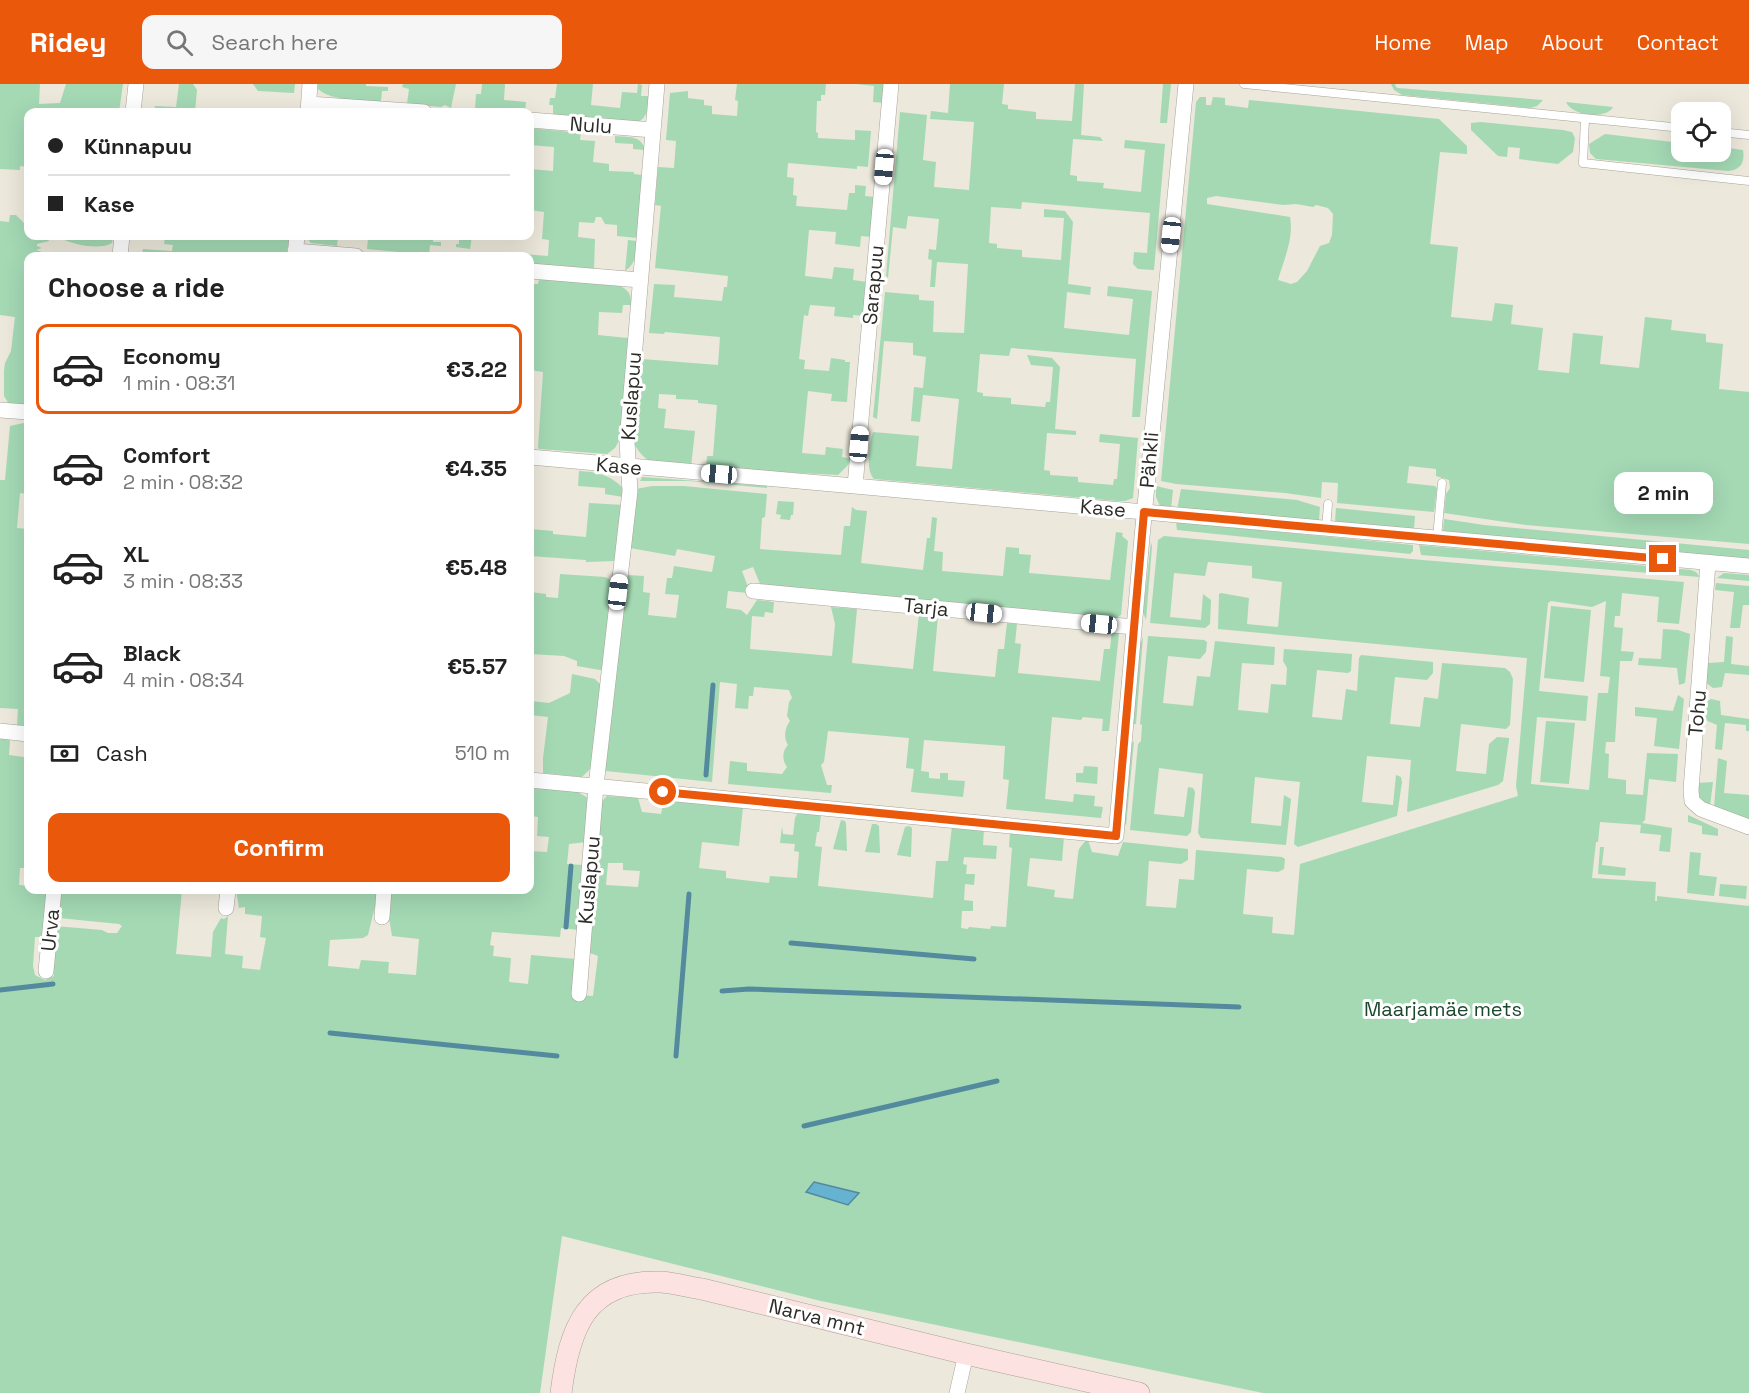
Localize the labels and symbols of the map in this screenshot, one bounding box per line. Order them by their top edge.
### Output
street label: Nulu [569,111,613,139]
car [873,148,895,186]
car [1160,216,1182,254]
street label: Sarapuu [857,244,889,326]
street label: Kuslapuu [615,351,647,441]
car [848,425,870,463]
street label: Pähkli [1134,431,1164,489]
street label: Kase [595,451,643,481]
car [700,463,738,485]
callout: 2 min [1614,472,1712,514]
street label: Kase [1079,493,1127,523]
route end [1649,545,1676,572]
car [607,573,629,611]
street label: Tarja [902,592,950,622]
car [965,602,1003,624]
car [1080,613,1118,635]
street label: Tohu [1682,689,1712,737]
route start [649,778,676,805]
street label: Kuslapuu [572,835,606,925]
street label: Urva [35,907,65,953]
park label: Maarjamäe mets [1364,996,1522,1022]
street label: Narva mnt [766,1293,868,1341]

